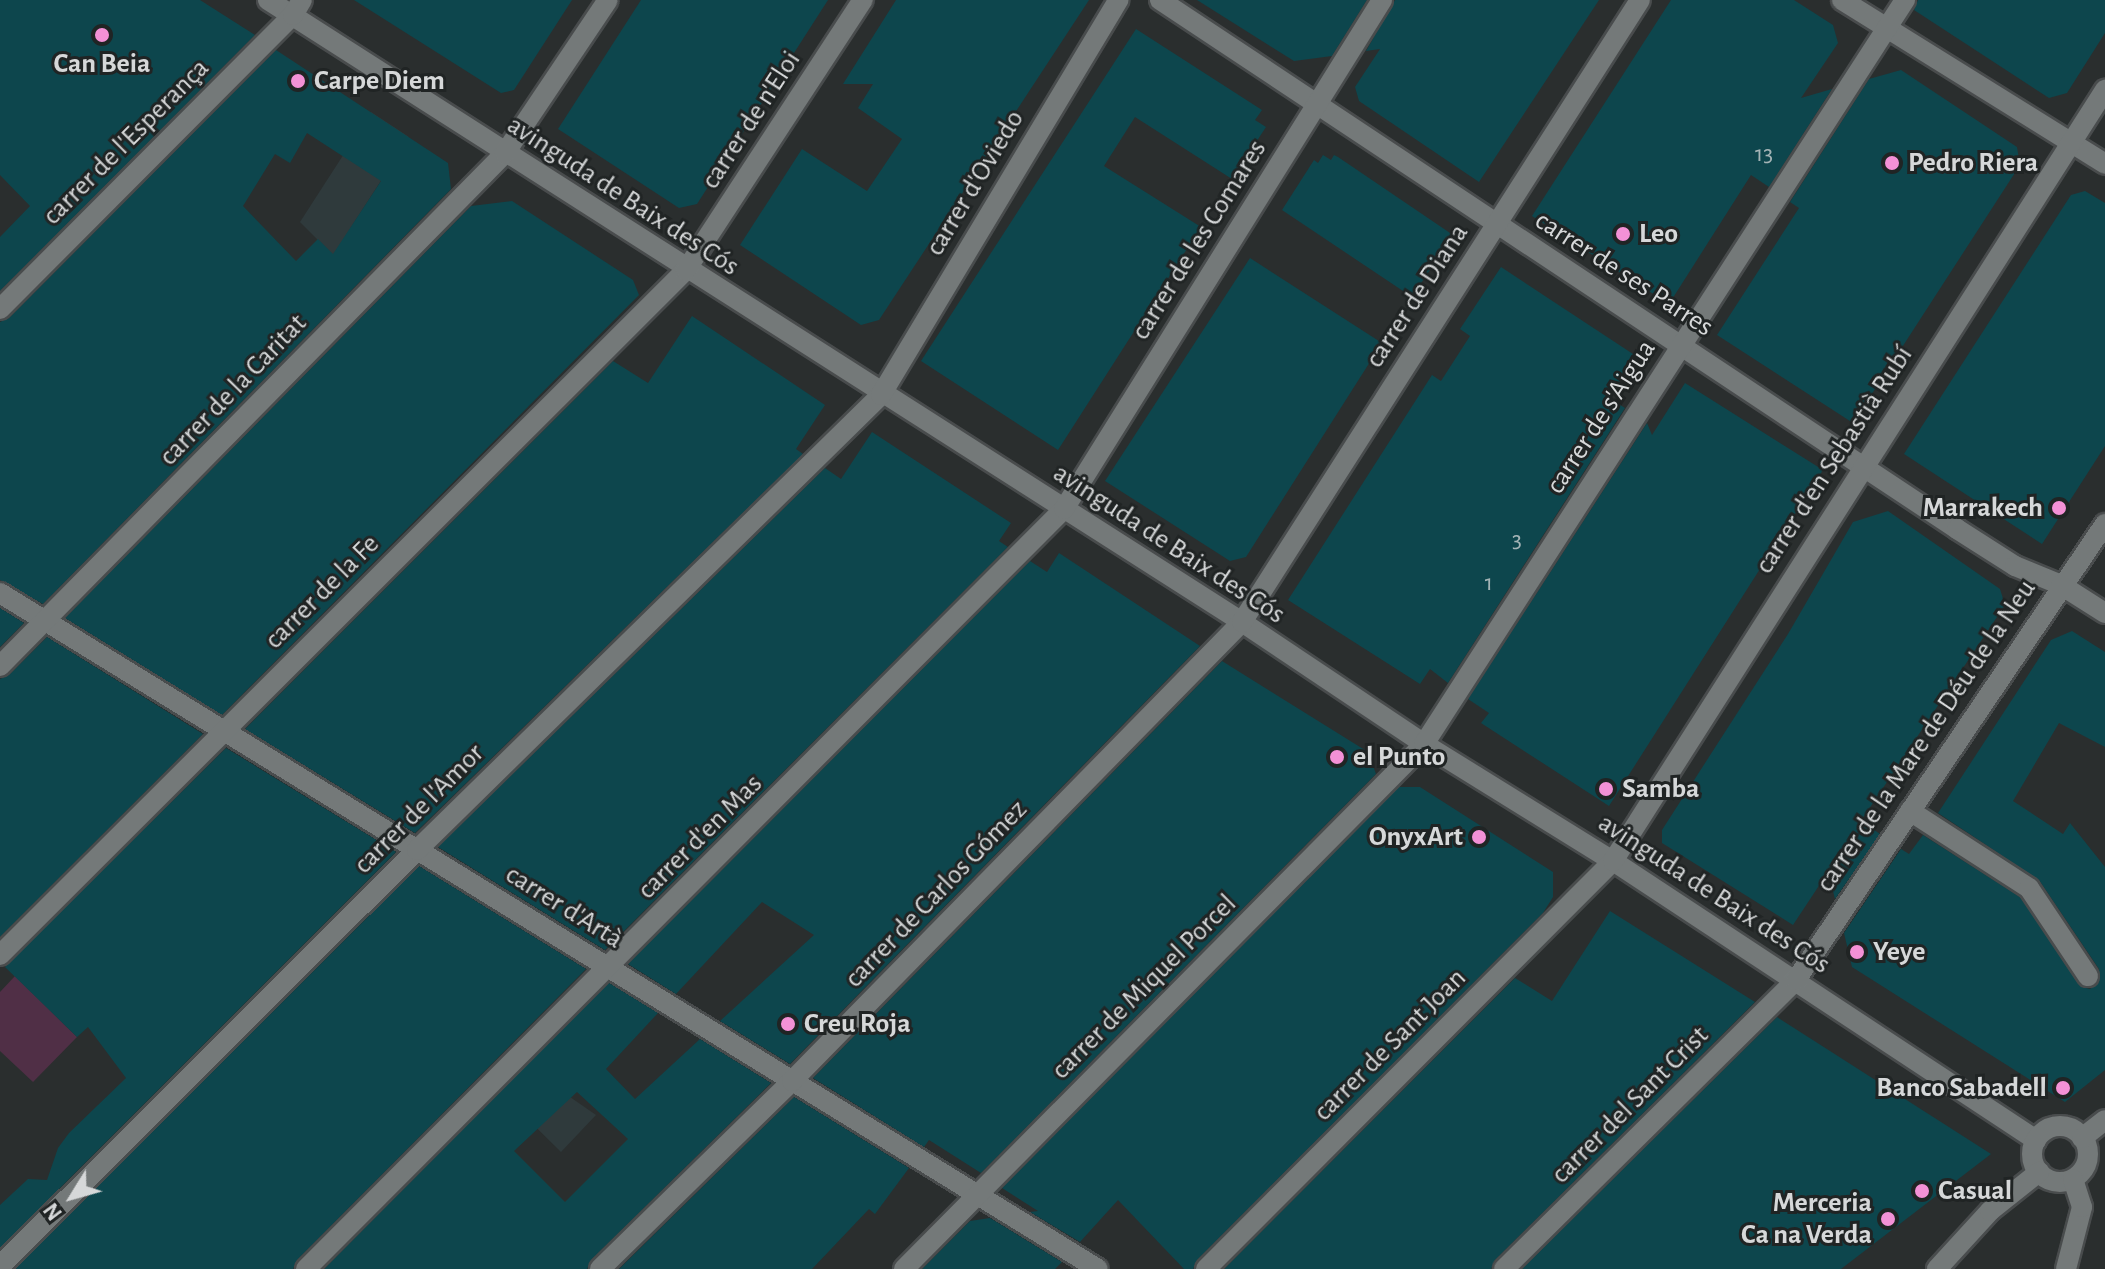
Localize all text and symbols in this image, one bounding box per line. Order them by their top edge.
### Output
marker: Can Beia [93,26,111,44]
street label: carrer de n'Eloi [694,45,808,195]
place label: Can Beia [54,47,150,81]
street label: carrer de l'Esperança [36,52,216,232]
place label: Carpe Diem [314,64,445,98]
marker: Carpe Diem [289,72,307,90]
street label: carrer d'Oviedo [918,104,1032,262]
street label: avinguda de Baix des Cós [501,108,745,284]
street label: carrer de les Comares [1124,134,1274,346]
house number: 13 [1755,141,1773,169]
place label: Pedro Riera [1908,146,2038,180]
marker: Pedro Riera [1883,154,1901,172]
street label: carrer de ses Parres [1529,204,1719,344]
place label: Leo [1639,217,1678,251]
street label: carrer de Diana [1358,218,1476,374]
marker: Leo [1614,225,1632,243]
street label: carrer de la Caritat [152,307,314,473]
street label: carrer de s'Aigua [1539,334,1663,500]
street label: carrer d'en Sebastià Rubí [1748,340,1920,580]
street label: avinguda de Baix des Cós [1047,456,1291,632]
place label: Marrakech [1923,491,2043,525]
marker: Marrakech [2050,499,2068,517]
house number: 3 [1512,527,1522,555]
street label: carrer de la Fe [258,528,386,656]
house number: 1 [1485,570,1493,598]
street label: carrer de la Mare de Déu de la Neu [1809,573,2043,899]
street label: carrer de l'Amor [347,737,491,881]
place label: el Punto [1353,740,1445,774]
marker: el Punto [1328,748,1346,766]
street label: carrer d'en Mas [630,767,770,907]
place label: Samba [1622,772,1700,806]
marker: Samba [1597,780,1615,798]
street label: carrer de Carlos Gómez [838,793,1034,995]
street label: avinguda de Baix des Cós [1592,806,1836,982]
place label: OnyxArt [1369,820,1463,854]
marker: OnyxArt [1470,828,1488,846]
street label: carrer d'Artà [499,858,629,956]
street label: carrer de Miquel Porcel [1044,887,1244,1087]
place label: Yeye [1873,935,1925,969]
marker: Yeye [1848,943,1866,961]
street label: carrer de Sant Joan [1307,962,1473,1128]
place label: Creu Roja [804,1007,911,1041]
marker: Creu Roja [779,1015,797,1033]
street label: carrer del Sant Crist [1544,1019,1716,1191]
place label: Banco Sabadell [1876,1071,2047,1105]
marker: Banco Sabadell [2054,1079,2072,1097]
north arrow [32,1157,112,1237]
place label: Casual [1938,1174,2012,1208]
marker: Casual [1913,1182,1931,1200]
place label: Merceria Ca na Verda [1741,1186,1872,1252]
text: N [39,1199,66,1224]
marker: Merceria Ca na Verda [1879,1210,1897,1228]

